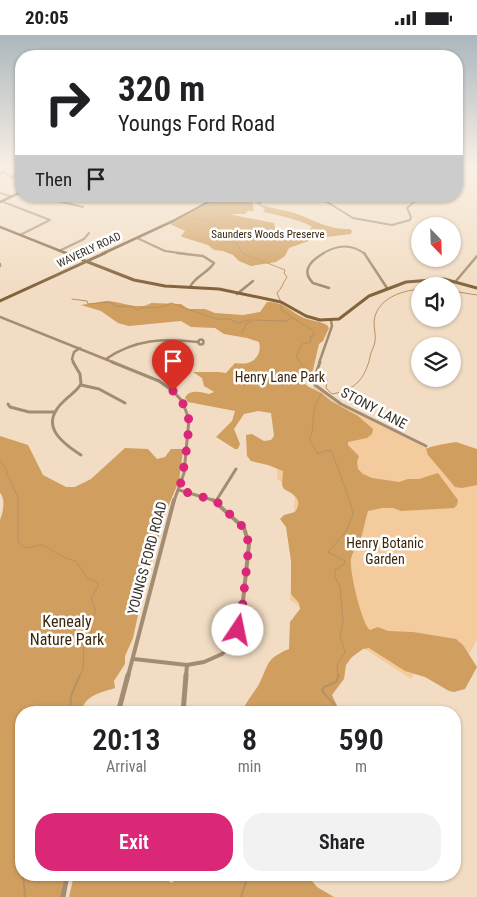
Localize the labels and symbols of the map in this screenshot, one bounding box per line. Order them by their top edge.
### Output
north arrow [411,217,461,267]
park label: Saunders Woods Preserve [211,228,325,241]
street label: WAVERLY ROAD [55,230,123,270]
pin [152,340,194,391]
park label: Henry Lane Park [235,369,326,385]
street label: STONY LANE [338,384,410,432]
street label: YOUNGS FORD ROAD [124,500,170,616]
park label: Henry Botanic Garden [346,535,424,567]
position arrow [211,603,263,655]
park label: Kenealy Nature Park [30,612,105,649]

